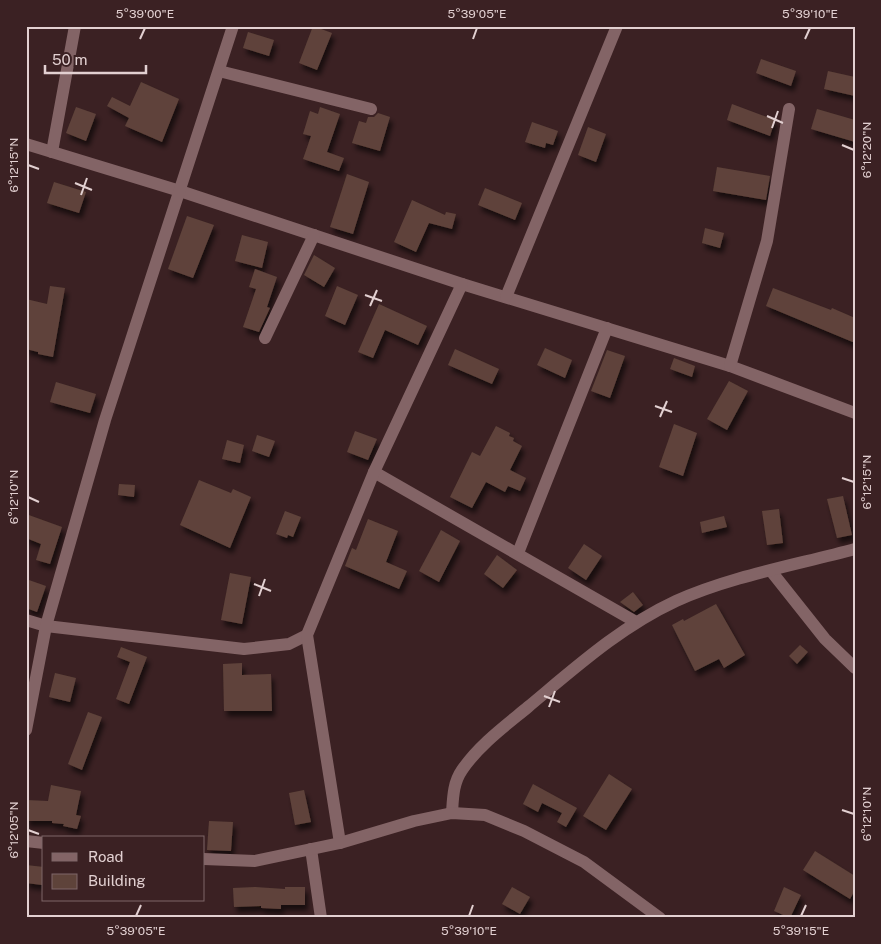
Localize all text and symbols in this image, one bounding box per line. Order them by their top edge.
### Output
text: 5°39'00"E [116,7,174,21]
text: 5°39'05"E [448,7,506,21]
text: 5°39'10"E [782,7,838,21]
scale bar [45,42,146,74]
text: 50 m [52,51,87,68]
text: 6°12'20"N [860,122,874,178]
text: 6°12'15"N [7,138,21,192]
text: 6°12'15"N [860,455,874,509]
text: 6°12'10"N [7,470,21,524]
text: 6°12'10"N [860,787,874,841]
text: 6°12'05"N [7,801,21,859]
legend [42,836,205,902]
text: Road [88,848,124,865]
text: Building [88,872,146,889]
text: 5°39'05"E [107,924,165,938]
text: 5°39'10"E [441,924,497,938]
text: 5°39'15"E [773,924,829,938]

